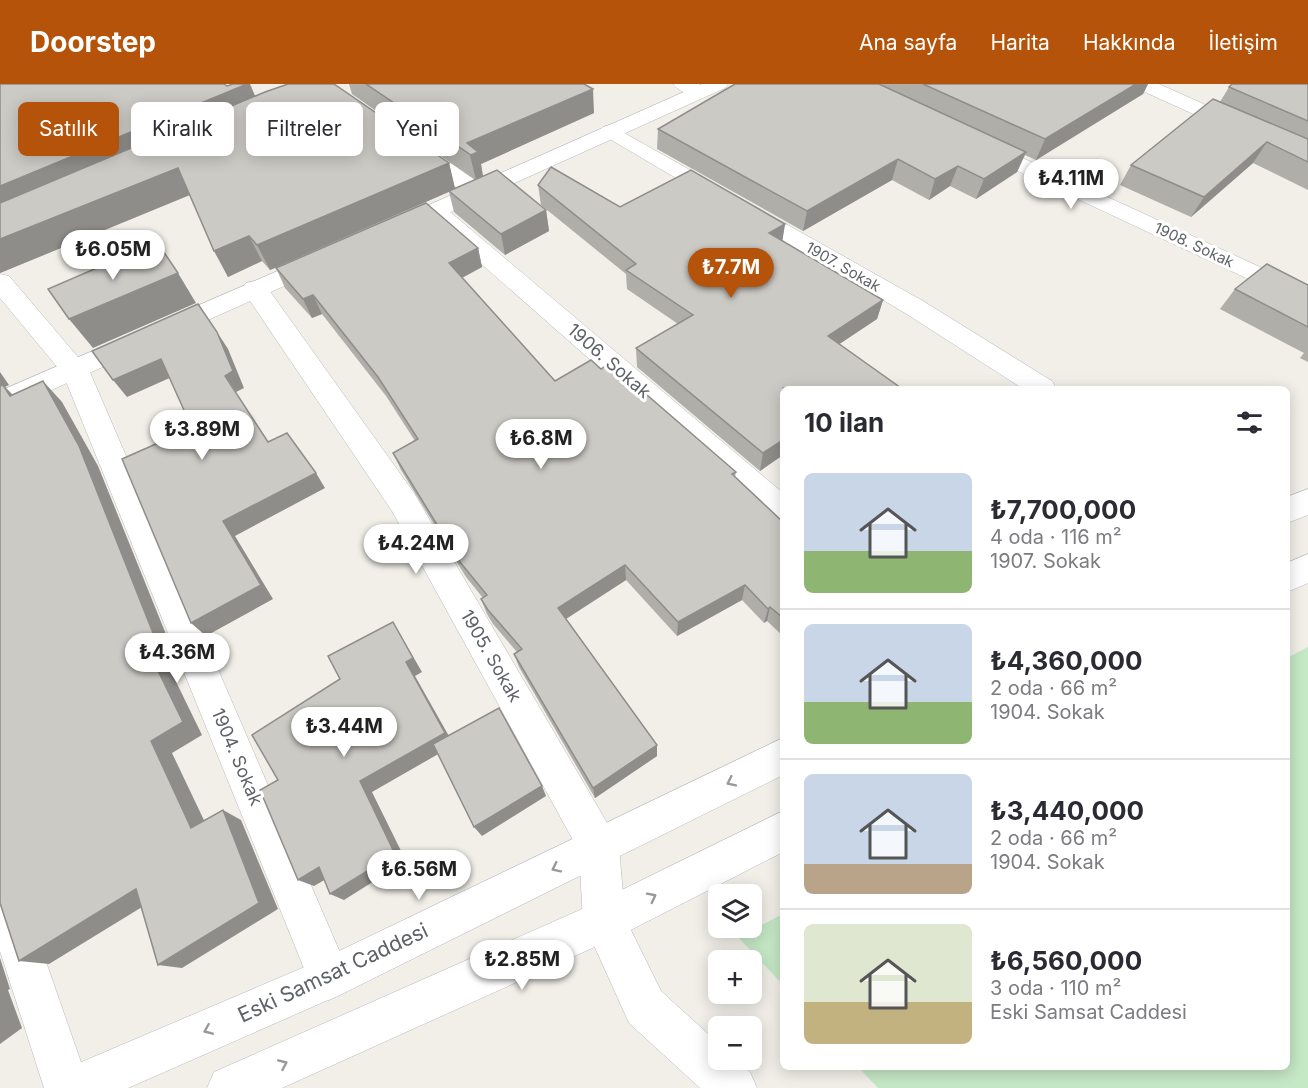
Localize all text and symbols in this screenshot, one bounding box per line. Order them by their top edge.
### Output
text: Doorstep [30,25,156,59]
text: Ana sayfa [859,30,957,55]
text: Harita [990,30,1050,55]
text: Hakkında [1083,30,1176,55]
text: İletişim [1209,30,1278,55]
chip: Satılık [18,102,119,156]
chip: Kiralık [131,102,234,156]
chip: Filtreler [246,102,363,156]
chip: Yeni [375,102,459,156]
pin: ₺4.11M [1022,159,1120,210]
text: ₺4.11M [1038,166,1104,190]
street label: 1908. Sokak [1151,218,1238,272]
pin: ₺6.05M [64,230,162,281]
text: ₺6.05M [75,237,151,261]
street label: 1907. Sokak [802,238,885,296]
pin: ₺7.7M [689,248,773,299]
text: ₺7.7M [702,255,760,279]
street label: 1906. Sokak [564,319,655,402]
icon: filters [1233,406,1266,439]
text: 10 ilan [804,407,884,438]
pin: ₺3.89M [153,410,251,461]
text: ₺3.89M [164,417,240,441]
pin: ₺6.8M [499,419,583,470]
text: ₺6.8M [509,426,573,450]
text: ₺7,700,000 [990,494,1136,525]
icon: home [852,497,924,569]
pin: ₺4.24M [367,524,465,575]
text: 4 oda · 116 m² [990,525,1122,549]
text: ₺4.24M [378,531,454,555]
text: 1907. Sokak [990,549,1101,573]
street label: 1905. Sokak [457,606,526,706]
pin: ₺4.36M [128,633,226,684]
text: ₺4.36M [139,640,215,664]
text: ₺4,360,000 [990,645,1143,676]
icon: home [852,648,924,720]
text: 2 oda · 66 m² [990,676,1117,700]
text: 1904. Sokak [990,700,1105,724]
street label: 1904. Sokak [208,705,267,809]
pin: ₺3.44M [295,707,393,758]
text: ₺3.44M [305,714,383,738]
one-way arrow [726,775,737,787]
text: ₺3,440,000 [990,795,1144,826]
icon: home [852,798,924,870]
text: 2 oda · 66 m² [990,826,1117,850]
pin: ₺6.56M [370,850,468,901]
text: 1904. Sokak [990,850,1105,874]
text: ₺6.56M [381,857,457,881]
one-way arrow [551,861,562,873]
map controls [708,884,762,1070]
button: layers [708,884,762,938]
one-way arrow [646,893,656,904]
street label: Eski Samsat Caddesi [234,918,432,1028]
pin: ₺2.85M [473,940,571,991]
text: ₺6,560,000 [990,945,1142,976]
text: ₺2.85M [484,947,560,971]
icon: home [852,948,924,1020]
button: + [708,950,762,1004]
text: 3 oda · 110 m² [990,976,1121,1000]
text: Eski Samsat Caddesi [990,1000,1187,1024]
button: − [708,1016,762,1070]
one-way arrow [203,1023,214,1035]
one-way arrow [277,1059,288,1071]

